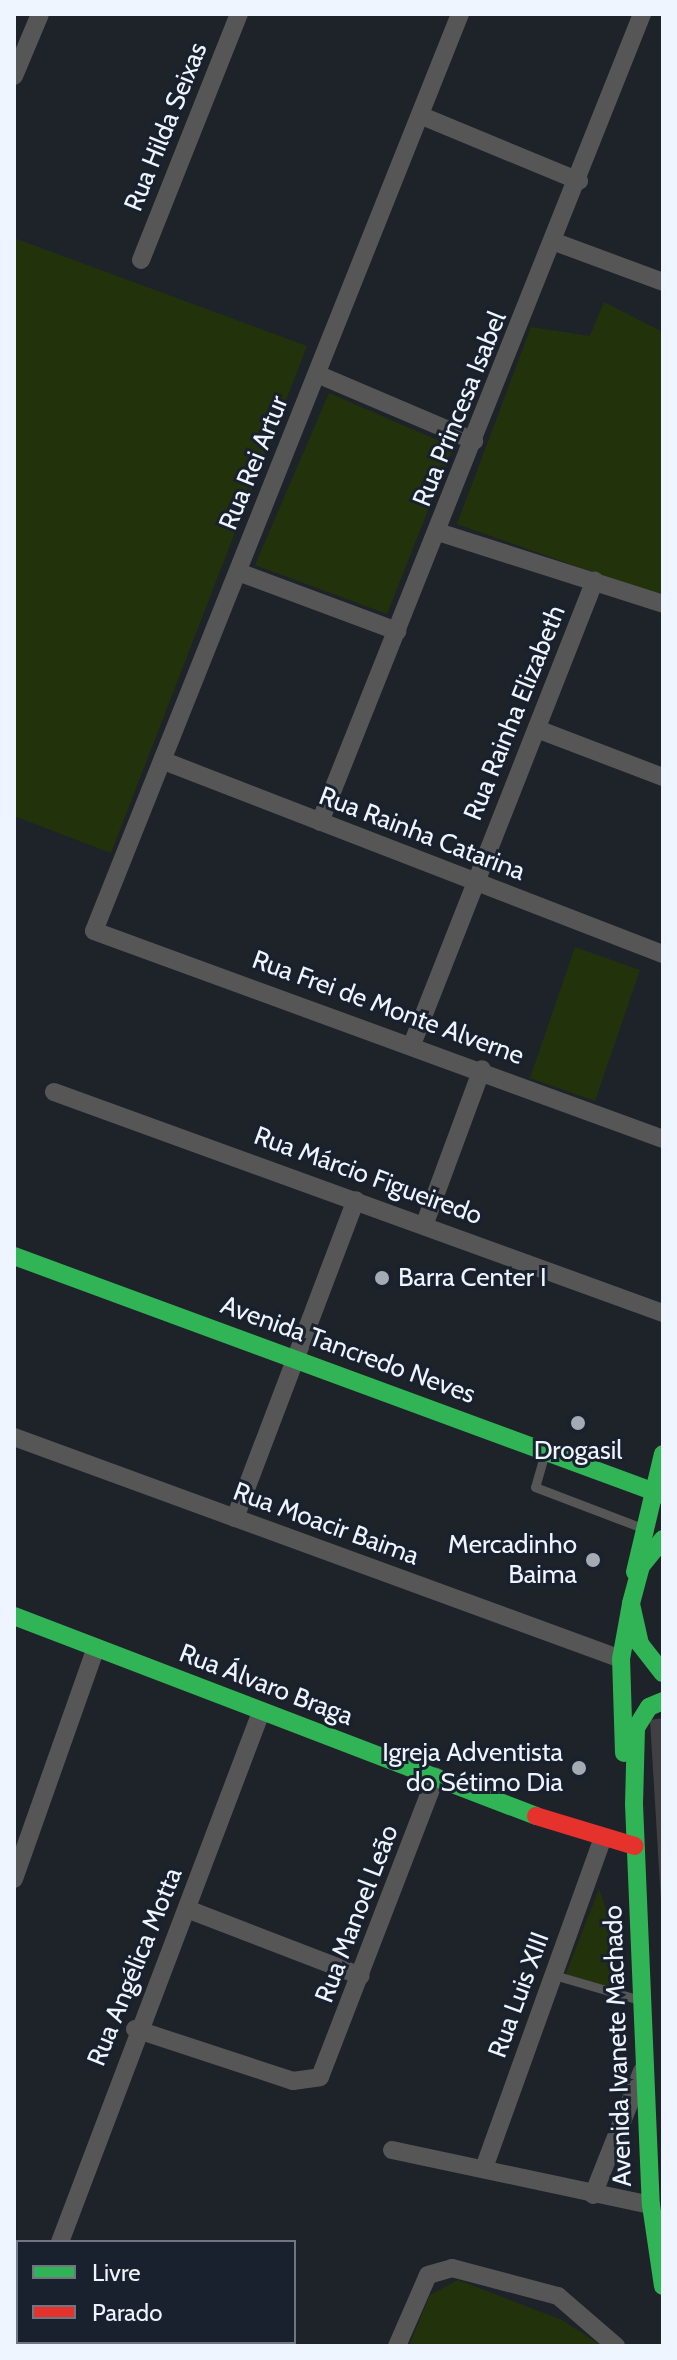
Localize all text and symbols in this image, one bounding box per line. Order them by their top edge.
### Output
street label: Rua Hilda Seixas [118,38,214,216]
street label: Rua Princesa Isabel [407,307,513,511]
street label: Rua Rei Artur [213,391,295,535]
street label: Rua Rainha Elizabeth [458,601,572,825]
street label: Rua Rainha Catarina [315,780,529,888]
street label: Rua Frei de Monte Alverne [248,944,528,1072]
street label: Rua Márcio Figueiredo [250,1120,486,1232]
place label: Barra Center I [398,1262,547,1294]
marker: Barra Center I [373,1269,391,1287]
street label: Avenida Tancredo Neves [217,1289,479,1411]
marker: Drogasil [569,1414,587,1432]
place label: Drogasil [534,1435,622,1467]
street label: Rua Moacir Baima [229,1476,423,1572]
place label: Mercadinho Baima [448,1529,577,1590]
marker: Mercadinho Baima [584,1551,602,1569]
street label: Rua Álvaro Braga [175,1638,357,1732]
place label: Igreja Adventista do Sétimo Dia [382,1737,563,1798]
marker: Igreja Adventista do Sétimo Dia [570,1759,588,1777]
street label: Rua Manoel Leão [309,1821,405,2007]
street label: Rua Angélica Motta [81,1863,189,2071]
street label: Avenida Ivanete Machado [597,1905,639,2187]
street label: Rua Luis XIII [482,1928,556,2062]
legend [16,2240,296,2344]
text: Livre [92,2258,140,2287]
text: Parado [92,2298,162,2327]

